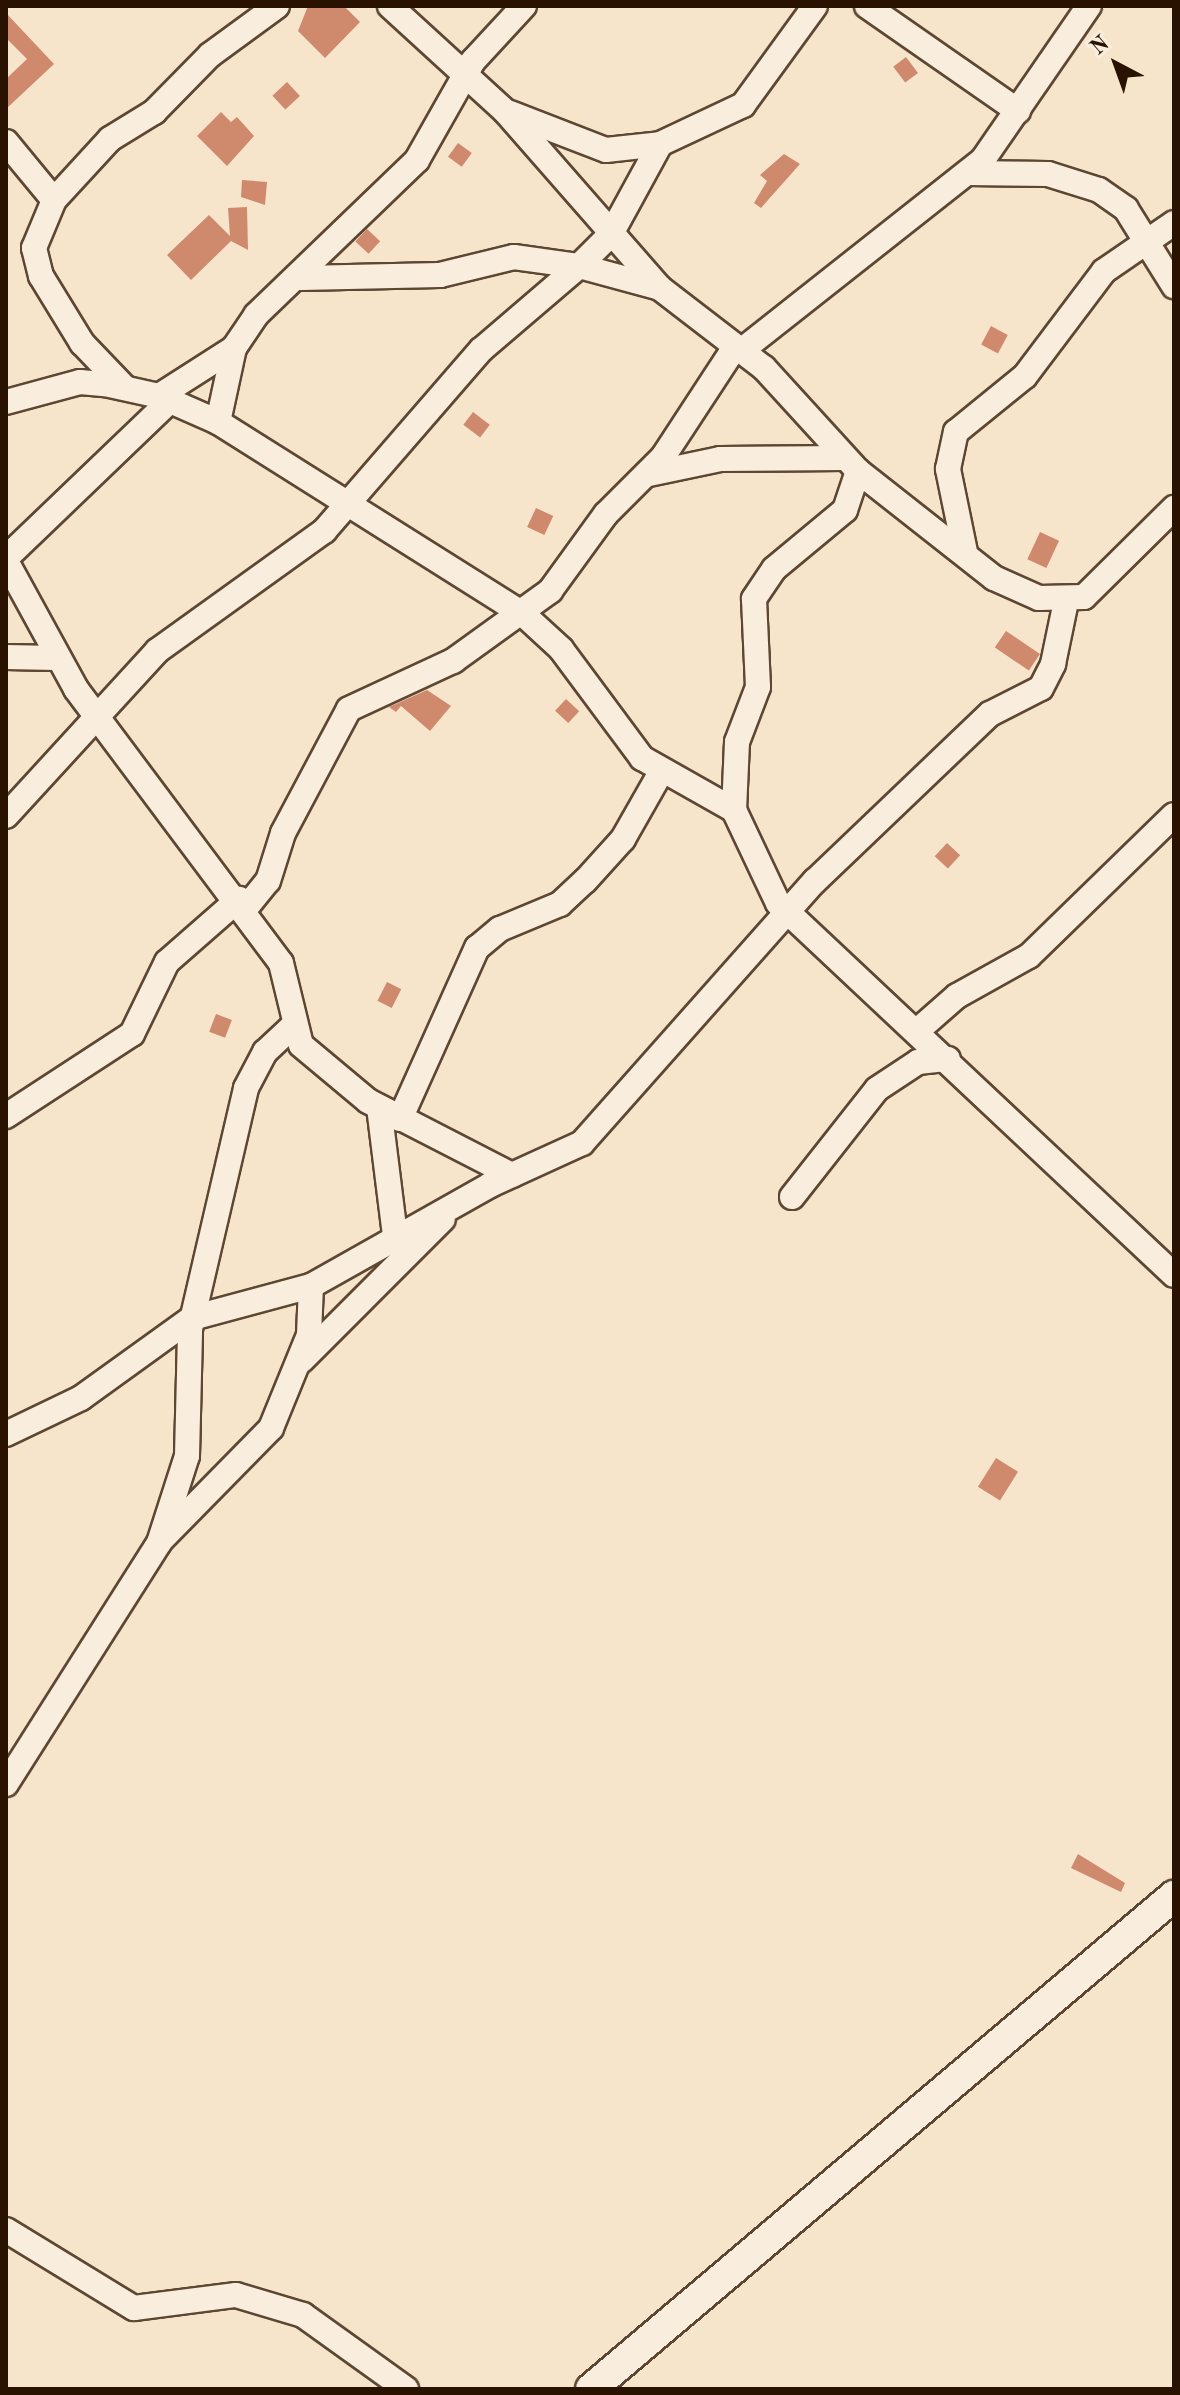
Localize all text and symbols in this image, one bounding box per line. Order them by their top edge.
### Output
north arrow [1076,24,1156,104]
text: N [1087,32,1114,60]

